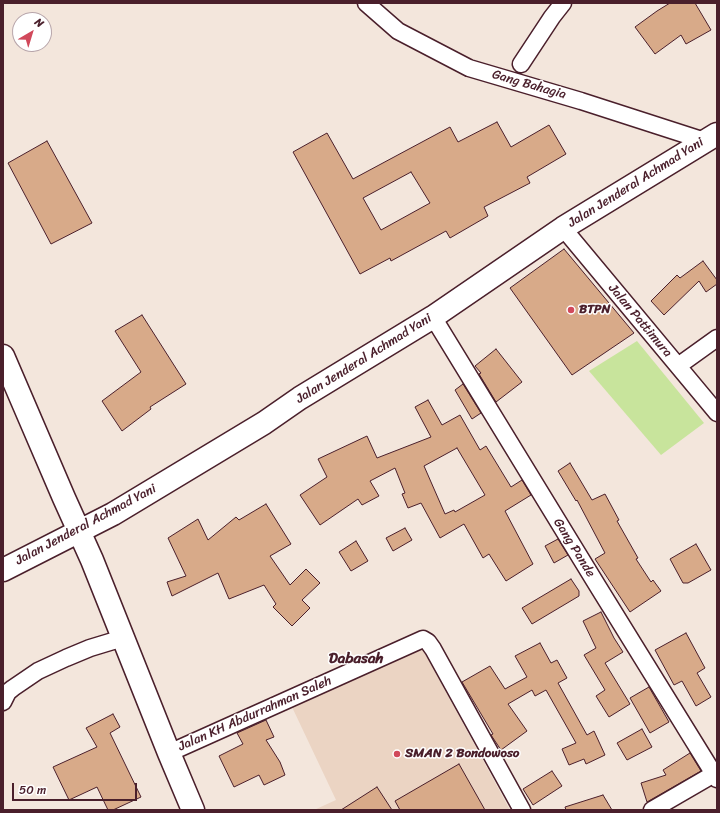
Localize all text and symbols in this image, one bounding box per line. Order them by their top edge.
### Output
north arrow [12,12,52,52]
text: N [30,13,48,33]
street label: Gang Bahagia [490,67,568,103]
street label: Jalan Jenderal Achmad Yani [565,135,707,231]
street label: Jalan Pattimura [605,281,675,361]
place label: BTPN [579,302,611,318]
marker: BTPN [566,305,576,315]
street label: Jalan Jenderal Achmad Yani [293,311,435,407]
street label: Jalan Jenderal Achmad Yani [13,481,159,569]
street label: Gang Pande [550,516,598,580]
district label: Dabasah [329,650,383,668]
street label: Jalan KH Abdurrahman Saleh [176,673,334,755]
place label: SMAN 2 Bondowoso [405,746,519,762]
marker: SMAN 2 Bondowoso [392,749,402,759]
scale bar [14,775,139,801]
text: 50 m [19,779,46,801]

